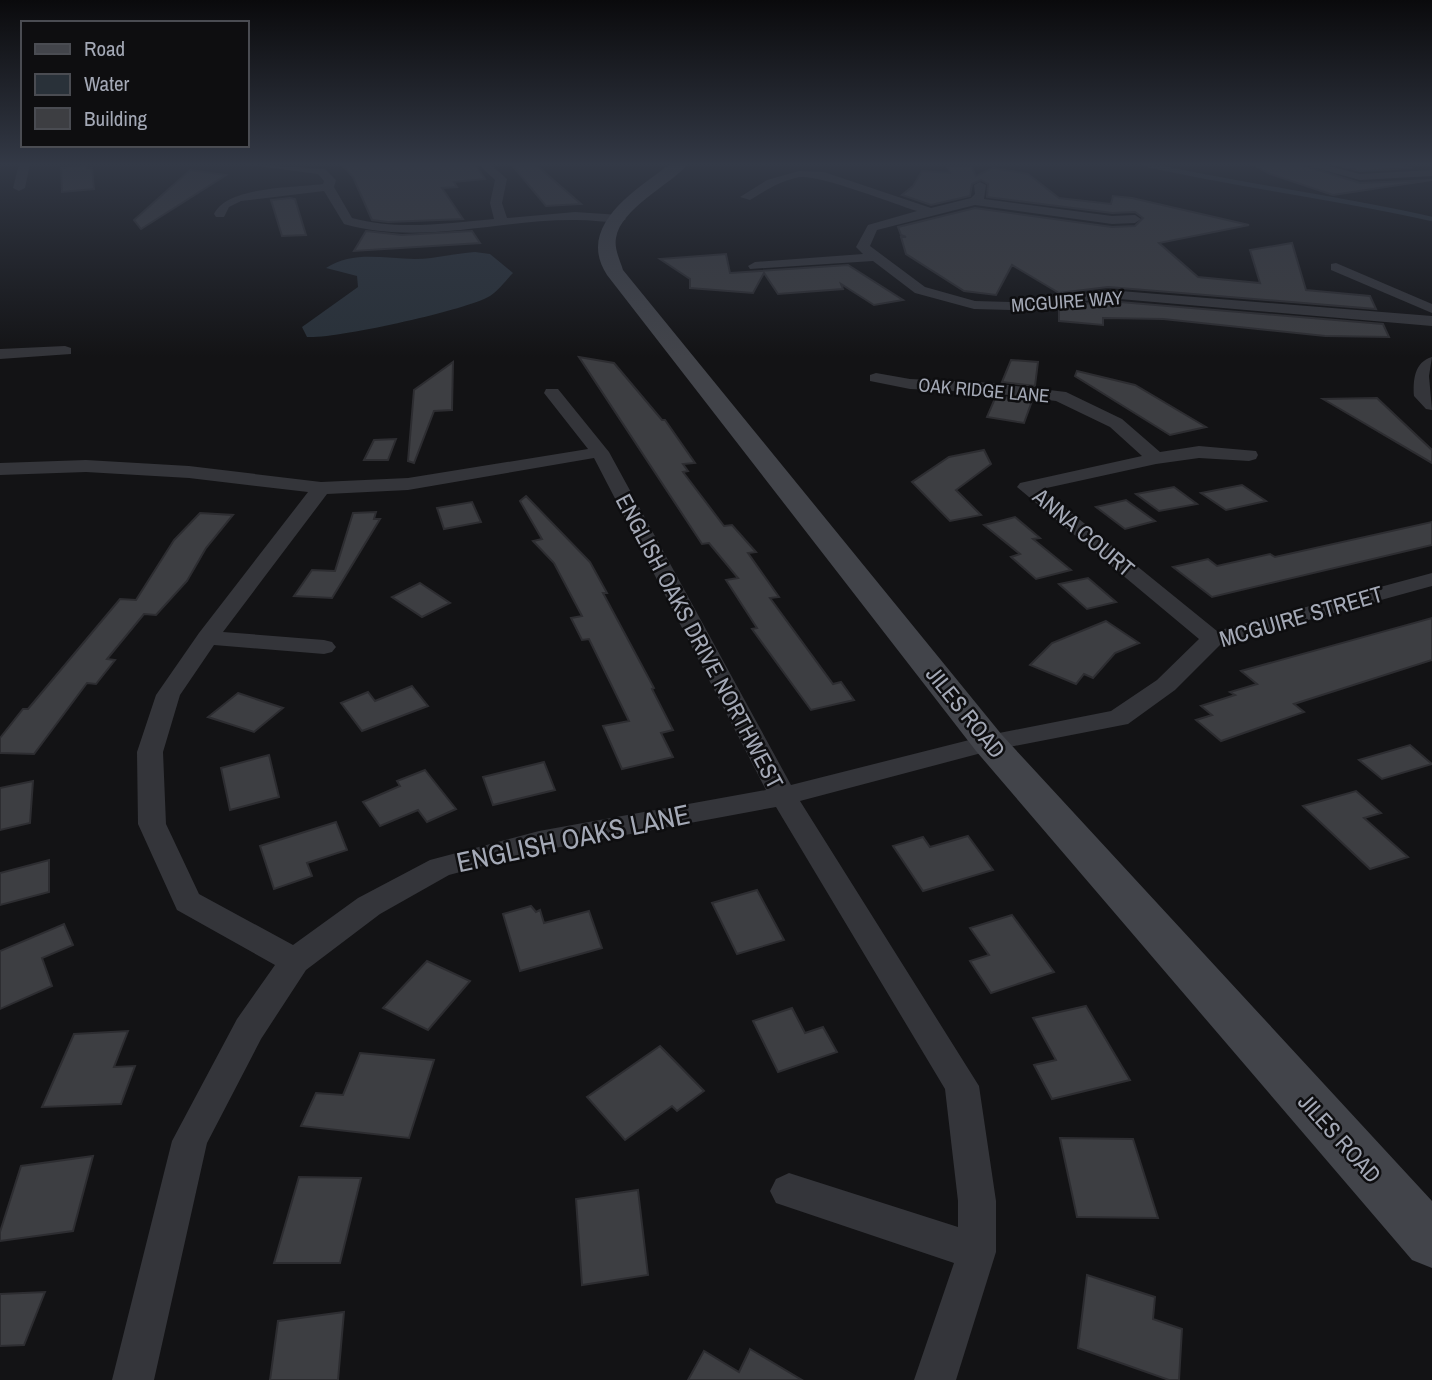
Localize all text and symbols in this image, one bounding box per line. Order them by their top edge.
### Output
legend [21,21,248,147]
text: Road [84,34,125,63]
text: Water [84,69,130,98]
text: Building [84,104,148,133]
street label: MCGUIRE WAY [1010,284,1124,318]
street label: OAK RIDGE LANE [917,371,1051,409]
street label: ANNA COURT [1026,480,1142,584]
street label: ENGLISH OAKS DRIVE NORTHWEST [609,488,791,794]
street label: MCGUIRE STREET [1216,578,1387,654]
street label: JILES ROAD [919,659,1013,765]
street label: ENGLISH OAKS LANE [453,795,693,881]
street label: JILES ROAD [1292,1087,1388,1189]

